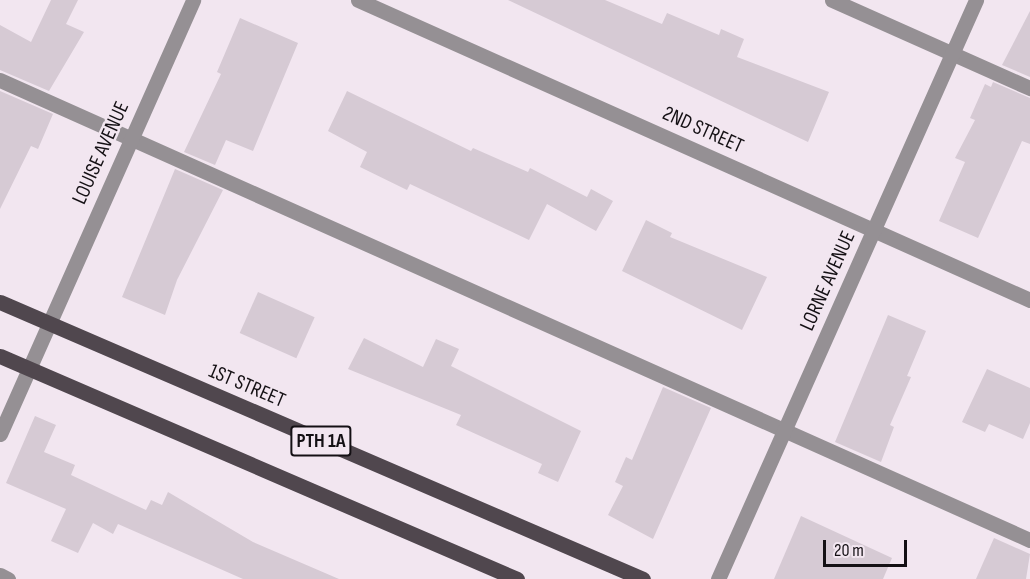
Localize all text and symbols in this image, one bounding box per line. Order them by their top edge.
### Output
street label: LOUISE AVENUE [67,98,135,208]
street label: 2ND STREET [659,101,747,159]
street label: LORNE AVENUE [795,227,861,335]
street label: 1ST STREET [205,359,289,413]
road number: PTH 1A [290,424,352,458]
scale bar [826,528,910,566]
text: 20 m [834,540,864,561]

